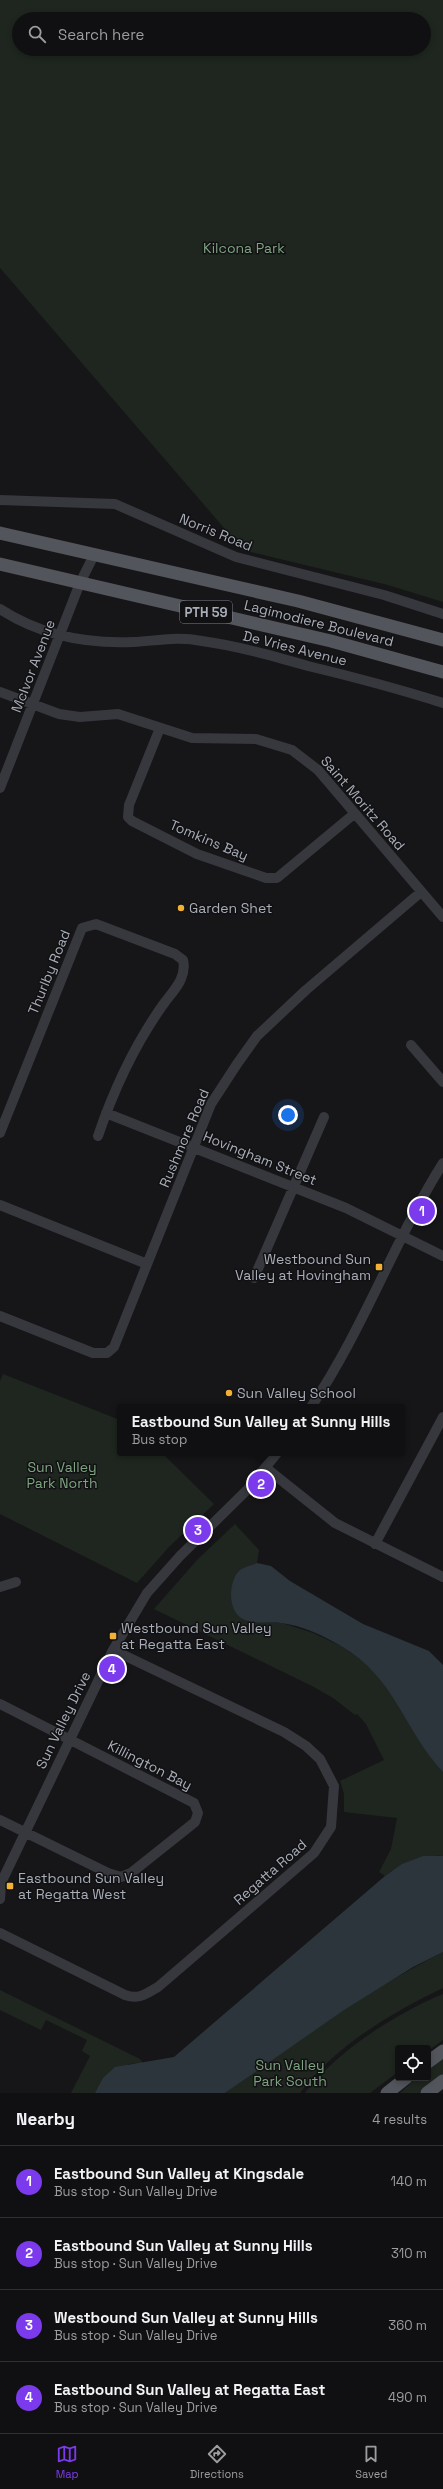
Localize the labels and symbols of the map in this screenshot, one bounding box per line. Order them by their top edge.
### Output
park label: Kilcona Park [203,239,285,257]
street label: Norris Road [177,509,255,555]
street label: Lagimodiere Boulevard [242,596,396,650]
road number: PTH 59 [180,601,232,623]
street label: McIvor Avenue [7,617,59,715]
street label: De Vries Avenue [241,626,349,670]
street label: Saint Moritz Road [317,752,409,854]
street label: Tomkins Bay [167,815,251,865]
place label: Garden Shet [189,899,272,917]
marker: Garden Shet [176,903,186,913]
street label: Thurlby Road [24,927,74,1017]
street label: Rushmore Road [155,1086,213,1190]
your location [278,1105,298,1125]
street label: Hovingham Street [200,1127,320,1189]
pin: 1 [409,1196,435,1226]
place label: Westbound Sun Valley at Hovingham [235,1250,371,1284]
marker: Westbound Sun Valley at Hovingham [374,1262,384,1272]
place label: Sun Valley School [237,1384,356,1402]
marker: Sun Valley School [224,1388,234,1398]
park label: Sun Valley Park North [27,1458,97,1492]
pin: 2 [248,1469,274,1499]
pin: 3 [185,1515,211,1545]
place label: Westbound Sun Valley at Regatta East [121,1619,272,1653]
marker: Westbound Sun Valley at Regatta East [108,1631,118,1641]
pin: 4 [99,1654,125,1684]
street label: Sun Valley Drive [32,1668,94,1772]
street label: Killington Bay [105,1736,195,1794]
street label: Regatta Road [230,1835,310,1909]
place label: Eastbound Sun Valley at Regatta West [18,1869,164,1903]
marker: Eastbound Sun Valley at Regatta West [5,1881,15,1891]
park label: Sun Valley Park South [253,2056,327,2090]

